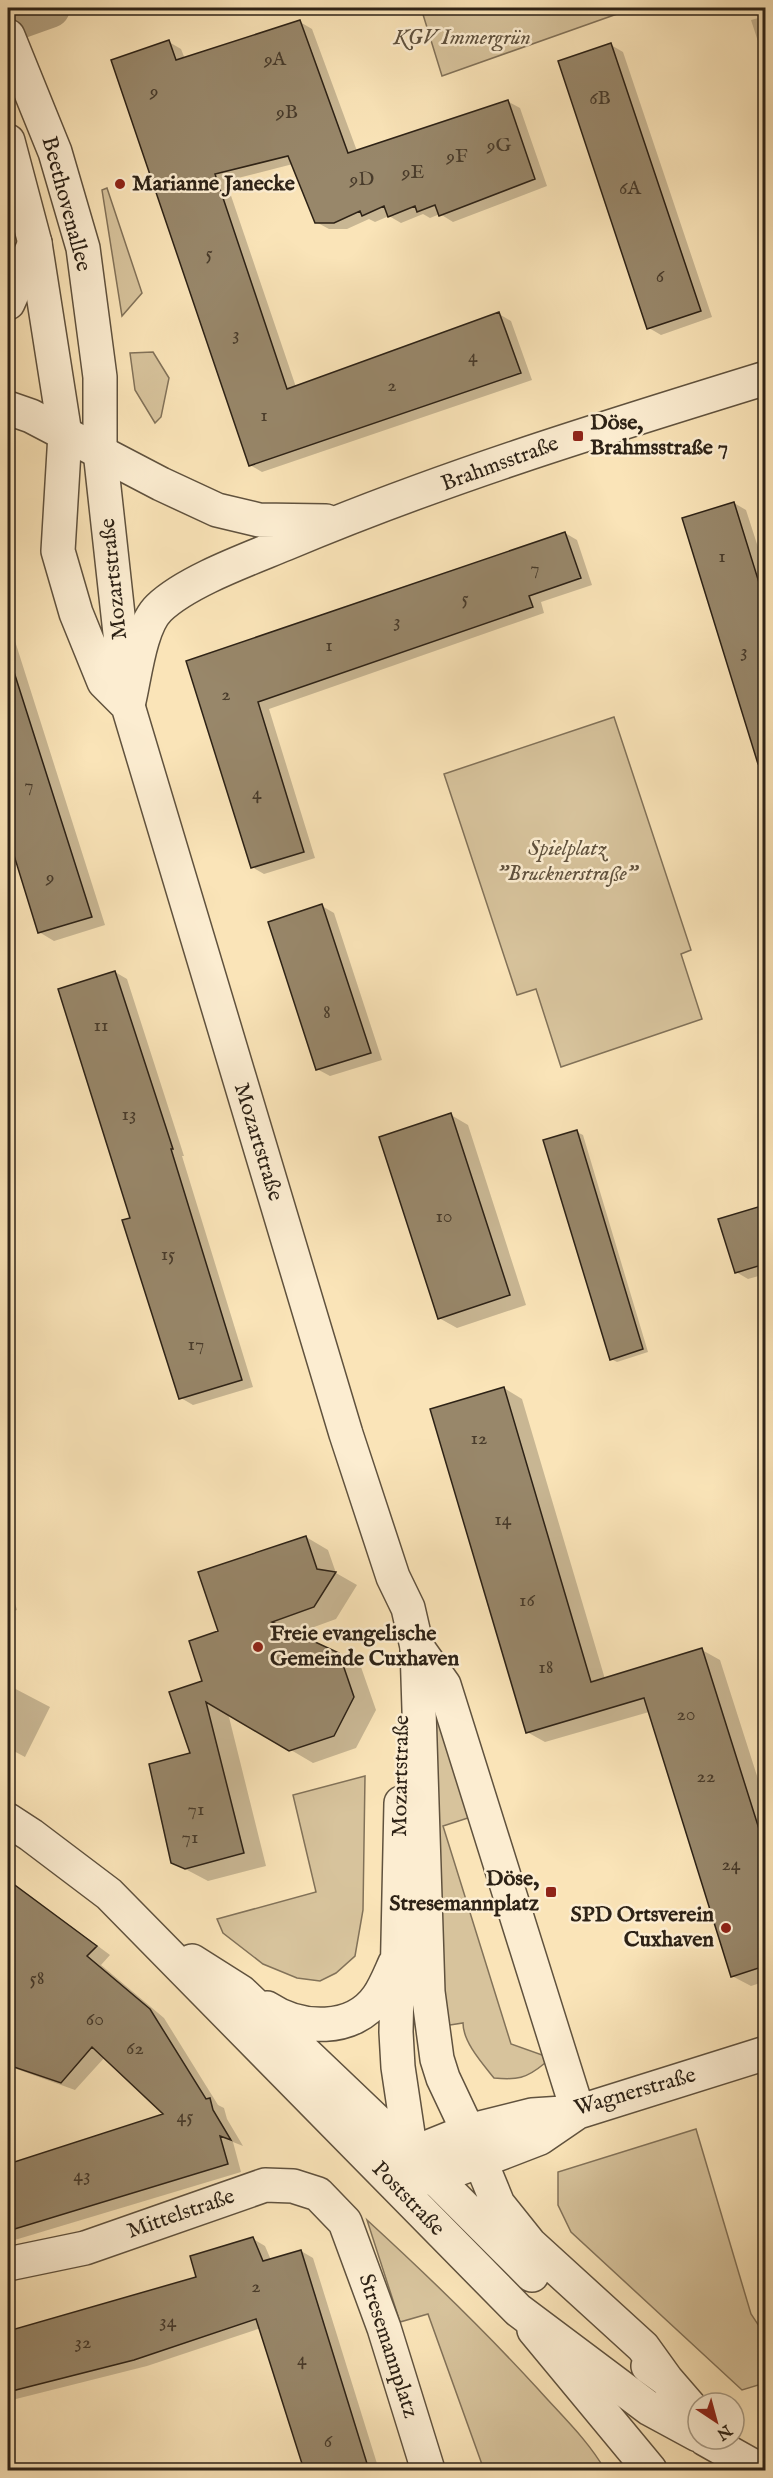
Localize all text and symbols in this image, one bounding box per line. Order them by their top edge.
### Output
park label: KGV Immergrün [392,24,531,52]
house number: 9A [263,47,287,72]
house number: 9 [149,79,158,104]
house number: 6B [589,86,611,111]
house number: 9B [275,100,298,125]
street label: Beethovenallee [35,133,97,275]
house number: 9G [486,133,511,158]
house number: 9F [445,144,468,169]
house number: 9E [401,160,424,185]
house number: 9D [349,167,374,192]
place label: Marianne Janecke [132,170,295,198]
house number: 6A [619,176,641,201]
marker: Marianne Janecke [113,177,127,191]
house number: 5 [205,241,213,266]
house number: 6 [656,264,665,289]
house number: 3 [232,322,240,347]
house number: 4 [468,344,478,369]
house number: 2 [387,373,397,398]
house number: 1 [260,403,268,428]
place label: Döse, Brahmsstraße 7 [590,409,728,462]
marker: Döse, Brahmsstraße 7 [571,429,585,443]
street label: Brahmsstraße [437,430,563,498]
street label: Mozartstraße [94,517,134,641]
house number: 1 [718,544,726,569]
house number: 7 [530,556,540,581]
house number: 5 [461,586,469,611]
house number: 3 [393,609,401,634]
house number: 1 [325,633,333,658]
house number: 3 [740,639,748,664]
house number: 2 [221,682,231,707]
house number: 7 [24,773,34,798]
house number: 4 [252,781,262,806]
park label: Spielplatz "Brucknerstraße" [497,835,639,888]
house number: 9 [45,865,54,890]
house number: 8 [323,1000,331,1025]
house number: 11 [94,1013,108,1038]
street label: Mozartstraße [227,1080,289,1204]
house number: 13 [122,1102,136,1127]
house number: 10 [435,1204,453,1229]
house number: 15 [161,1242,175,1267]
house number: 17 [188,1332,204,1357]
house number: 12 [471,1426,487,1451]
house number: 14 [494,1507,512,1532]
house number: 16 [519,1588,536,1613]
place label: Freie evangelische Gemeinde Cuxhaven [270,1620,459,1673]
marker: Freie evangelische Gemeinde Cuxhaven [251,1640,265,1654]
house number: 18 [538,1655,554,1680]
house number: 20 [676,1702,696,1727]
street label: Mozartstraße [386,1715,416,1837]
house number: 22 [697,1764,715,1789]
house number: 71 [188,1797,204,1822]
house number: 71 [182,1825,198,1850]
house number: 24 [721,1852,741,1877]
place label: Döse, Stresemannplatz [389,1865,540,1918]
marker: Döse, Stresemannplatz [544,1885,558,1899]
place label: SPD Ortsverein Cuxhaven [570,1901,714,1954]
marker: SPD Ortsverein Cuxhaven [719,1921,733,1935]
house number: 58 [29,1966,45,1991]
house number: 60 [86,2007,104,2032]
house number: 62 [126,2036,144,2061]
street label: Wagnerstraße [571,2061,699,2123]
house number: 45 [177,2104,193,2129]
street label: Poststraße [365,2156,451,2242]
house number: 43 [73,2163,91,2188]
street label: Mittelstraße [123,2183,239,2245]
street label: Stresemannplatz [352,2270,424,2422]
house number: 2 [251,2274,261,2299]
house number: 34 [159,2309,177,2334]
house number: 32 [75,2330,91,2355]
house number: 4 [297,2347,307,2372]
north arrow [686,2391,746,2451]
text: N [712,2419,736,2444]
house number: 6 [324,2429,333,2454]

